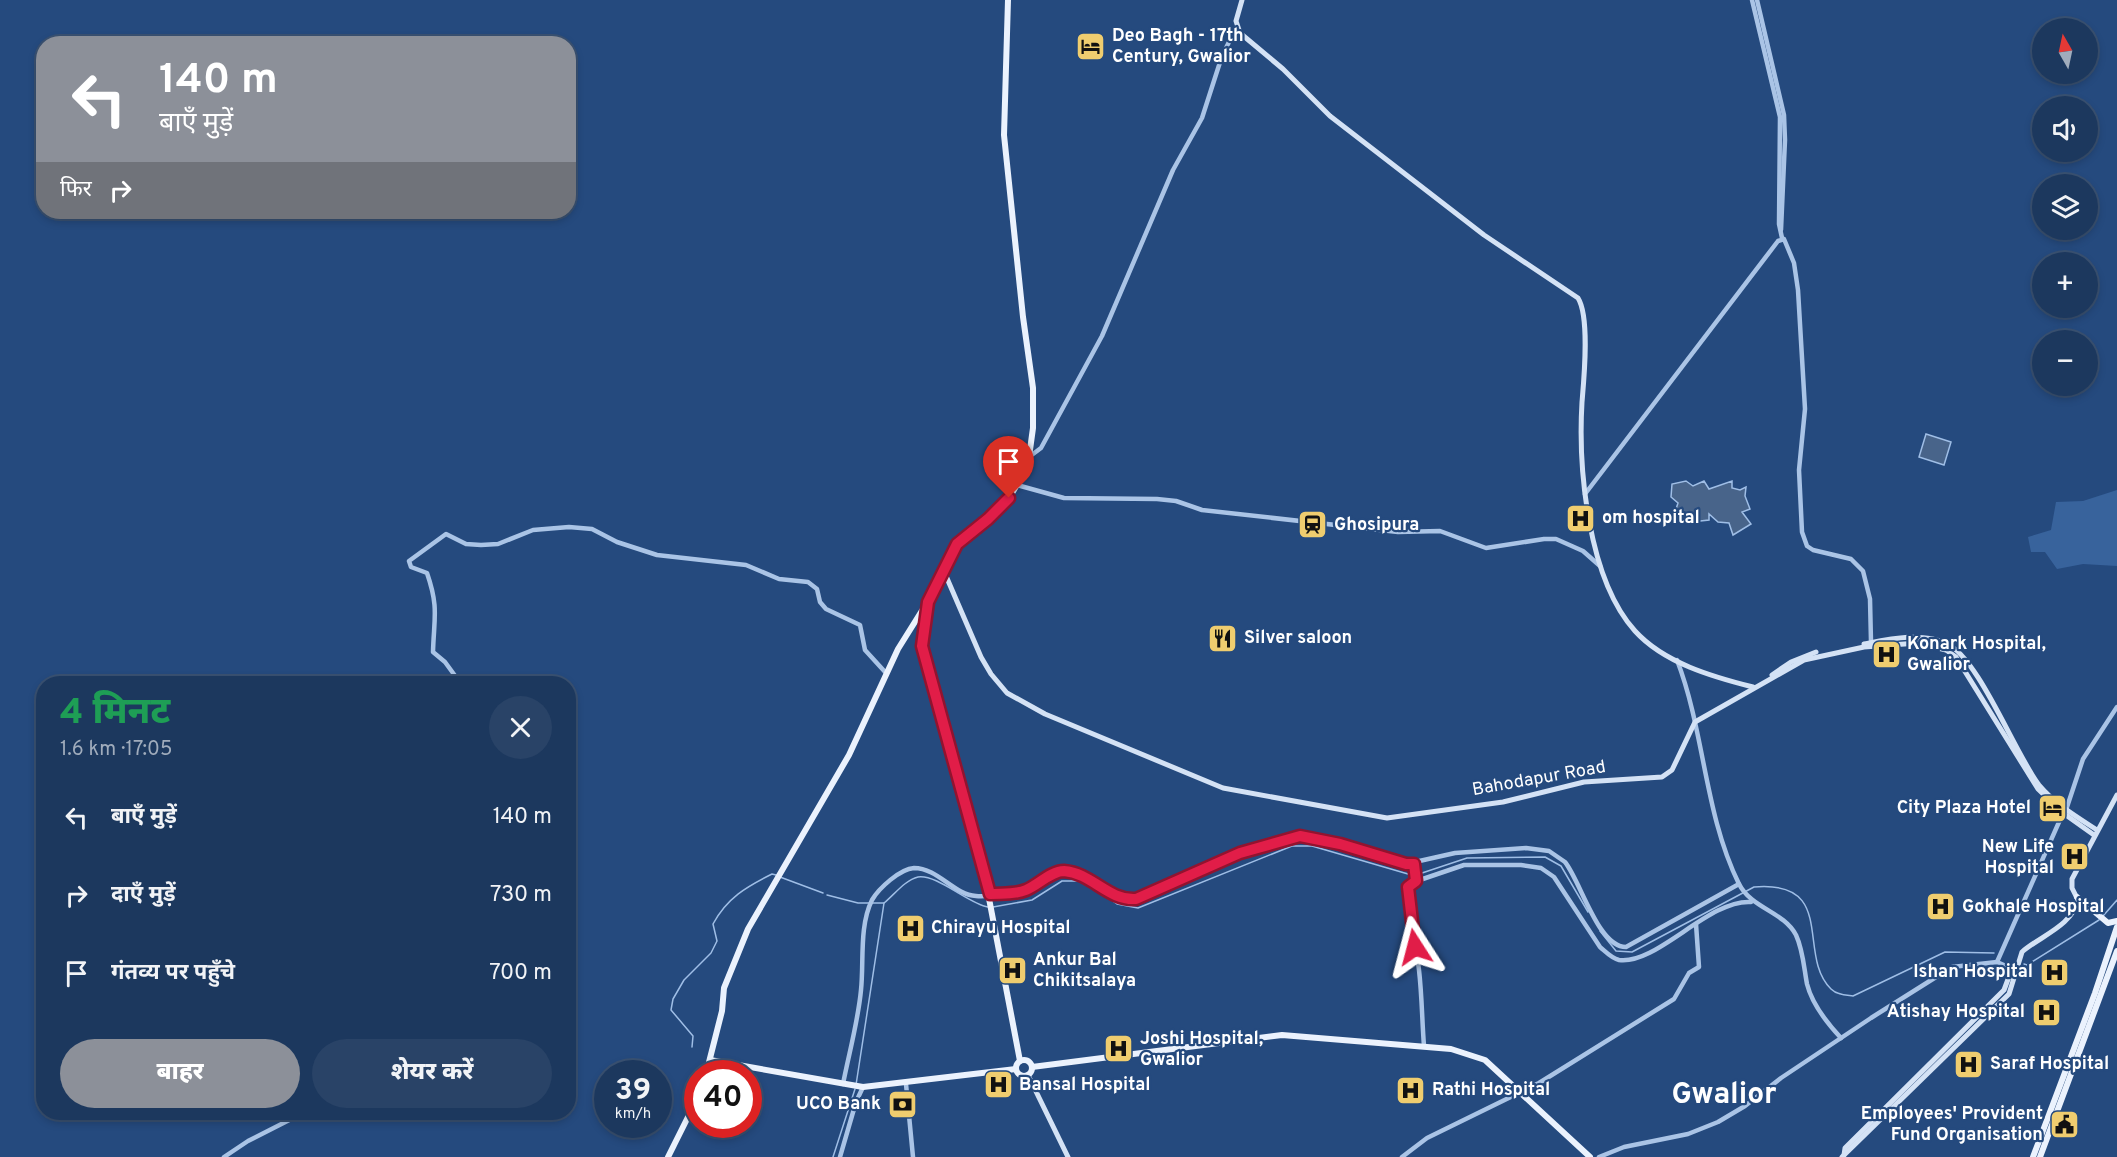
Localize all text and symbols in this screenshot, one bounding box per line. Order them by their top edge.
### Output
north arrow [2032,18,2098,84]
map controls [2032,18,2098,396]
place label: Deo Bagh - 17th Century, Gwalior [1112,25,1251,69]
hotel icon: Deo Bagh - 17th Century, Gwalior [1075,30,1107,62]
text: 140 m [159,55,278,108]
icon: left [60,60,138,138]
button: sound [2032,96,2098,162]
text: बाएँ मुड़ें [159,107,233,141]
icon: right [104,174,137,207]
button: layers [2032,174,2098,240]
text: फिर [60,177,92,204]
button: + [2032,252,2098,318]
button: − [2032,330,2098,396]
pin [983,436,1034,498]
icon: arrive [992,445,1025,478]
hospital icon: om hospital [1565,502,1597,534]
place label: om hospital [1602,507,1700,530]
station icon: Ghosipura [1297,509,1329,541]
place label: Ghosipura [1334,514,1419,537]
restaurant icon: Silver saloon [1207,622,1239,654]
place label: Silver saloon [1244,627,1352,650]
place label: Konark Hospital, Gwalior [1907,633,2046,677]
hospital icon: Konark Hospital, Gwalior [1870,638,1902,670]
text: 4 मिनट [60,691,170,737]
button: close [489,696,552,759]
text: 1.6 km · 17:05 [60,737,172,763]
street label: Bahodapur Road [1470,756,1608,802]
hotel icon: City Plaza Hotel [2036,792,2068,824]
place label: City Plaza Hotel [1897,797,2031,820]
icon: left [60,801,93,834]
text: बाएँ मुड़ें [111,804,177,831]
text: 140 m [493,804,552,831]
place label: New Life Hospital [1982,836,2054,880]
hospital icon: New Life Hospital [2059,841,2091,873]
icon: right [60,879,93,912]
text: दाएँ मुड़ें [111,882,176,909]
text: 730 m [490,882,552,909]
hospital icon: Gokhale Hospital [1925,891,1957,923]
place label: Gokhale Hospital [1962,896,2105,919]
hospital icon: Chirayu Hospital [894,912,926,944]
position arrow [1383,915,1447,979]
place label: Chirayu Hospital [931,917,1070,940]
place label: Ankur Bal Chikitsalaya [1033,949,1136,993]
hospital icon: Ankur Bal Chikitsalaya [996,954,1028,986]
hospital icon: Ishan Hospital [2038,956,2070,988]
icon: arrive [60,957,93,990]
text: गंतव्य पर पहुँचे [111,960,235,987]
text: 700 m [489,960,552,987]
place label: Ishan Hospital [1913,961,2033,984]
hospital icon: Atishay Hospital [2030,996,2062,1028]
place label: Atishay Hospital [1887,1001,2025,1024]
place label: Joshi Hospital, Gwalior [1140,1028,1263,1072]
hospital icon: Joshi Hospital, Gwalior [1103,1033,1135,1065]
button: बाहर [60,1039,300,1108]
button: शेयर करें [312,1039,552,1108]
hospital icon: Saraf Hospital [1953,1048,1985,1080]
place label: Saraf Hospital [1990,1053,2109,1076]
speed limit sign: 40 [684,1060,762,1138]
hospital icon: Bansal Hospital [982,1069,1014,1101]
text: 39 [615,1073,651,1110]
place label: Bansal Hospital [1019,1074,1150,1097]
hospital icon: Rathi Hospital [1395,1074,1427,1106]
district label: Gwalior [1671,1077,1777,1114]
place label: Rathi Hospital [1432,1079,1550,1102]
bank icon: UCO Bank [886,1088,918,1120]
place label: UCO Bank [796,1093,881,1116]
place label: Employees' Provident Fund Organisation [1861,1103,2043,1147]
text: km/h [615,1105,651,1124]
public building icon: Employees' Provident Fund Organisation [2048,1108,2080,1140]

